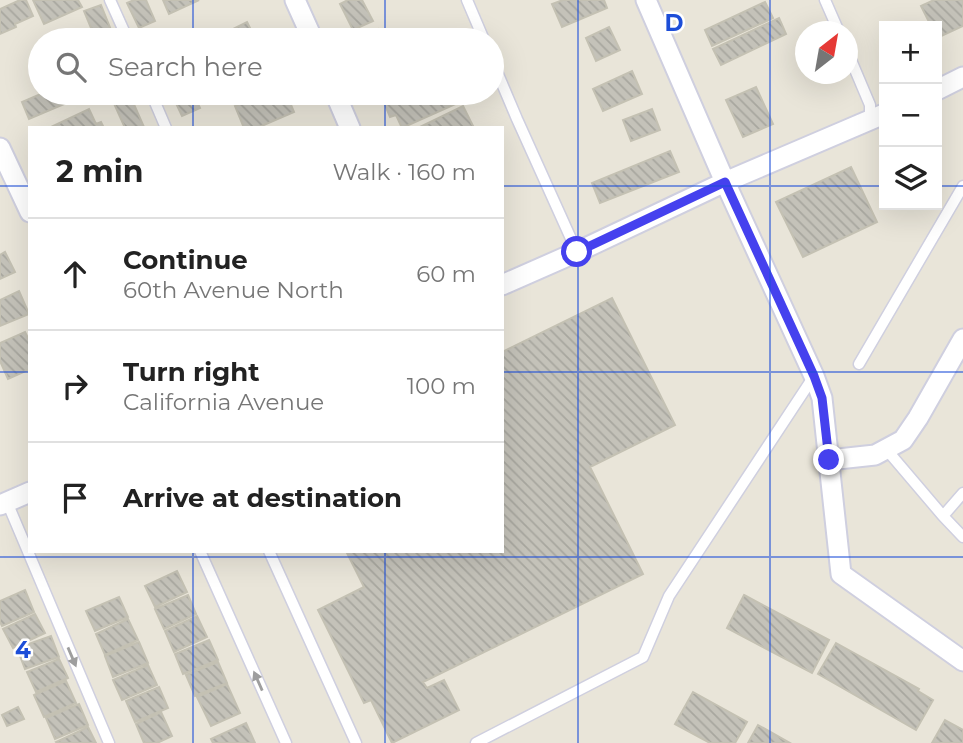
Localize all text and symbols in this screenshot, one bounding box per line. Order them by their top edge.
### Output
text: D [665,9,684,37]
north arrow [795,21,858,84]
map controls [879,21,942,210]
button: + [879,21,942,84]
search box [28,28,504,105]
icon: search [52,48,90,86]
text: Search here [108,51,263,83]
button: − [879,84,942,147]
button: layers [879,147,942,210]
text: 2 min [56,153,143,190]
text: Walk · 160 m [332,158,476,186]
route start [561,236,592,267]
text: Continue [123,244,248,276]
icon: ahead [56,255,94,293]
text: 60 m [416,260,476,288]
text: 60th Avenue North [123,276,344,304]
text: Turn right [123,356,259,388]
icon: right [56,367,94,405]
text: 100 m [407,372,476,400]
text: California Avenue [123,388,324,416]
route end [813,444,844,475]
icon: arrive [56,479,94,517]
text: Arrive at destination [123,482,402,514]
text: 4 [15,636,31,664]
one-way arrow [67,646,78,667]
one-way arrow [252,670,263,691]

